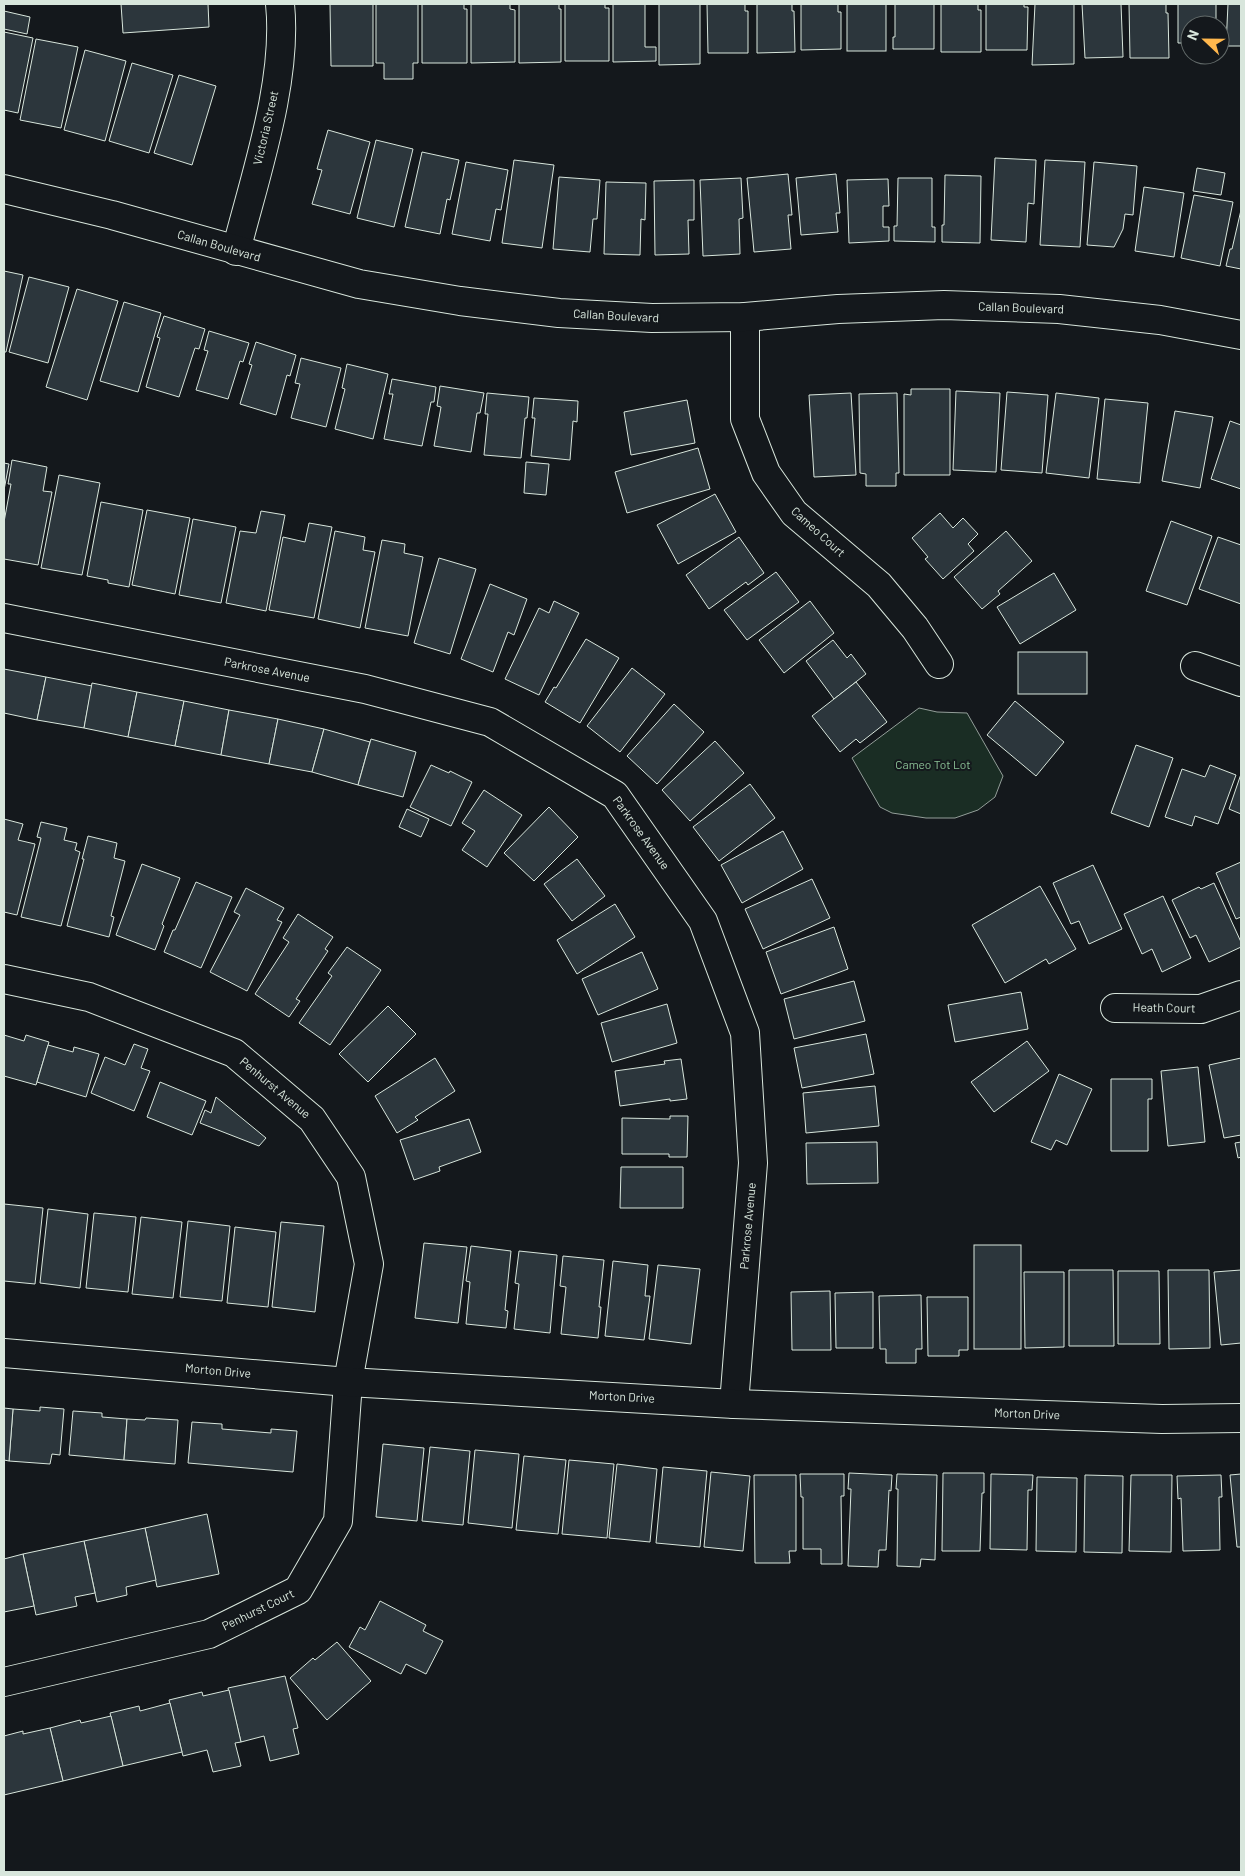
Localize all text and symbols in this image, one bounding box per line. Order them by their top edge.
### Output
north arrow [1180,15,1230,65]
text: N [1183,27,1202,42]
street label: Victoria Street [250,89,280,166]
street label: Callan Boulevard [176,226,263,264]
street label: Callan Boulevard [978,299,1064,315]
street label: Callan Boulevard [573,306,659,324]
street label: Cameo Court [789,503,848,559]
street label: Parkrose Avenue [223,654,311,684]
park label: Cameo Tot Lot [895,757,971,771]
street label: Parkrose Avenue [611,793,673,872]
street label: Heath Court [1133,999,1195,1015]
street label: Penhurst Avenue [238,1054,314,1121]
street label: Parkrose Avenue [736,1182,758,1270]
street label: Morton Drive [185,1360,252,1380]
street label: Morton Drive [589,1387,655,1405]
street label: Morton Drive [994,1405,1060,1421]
street label: Penhurst Court [219,1586,296,1633]

